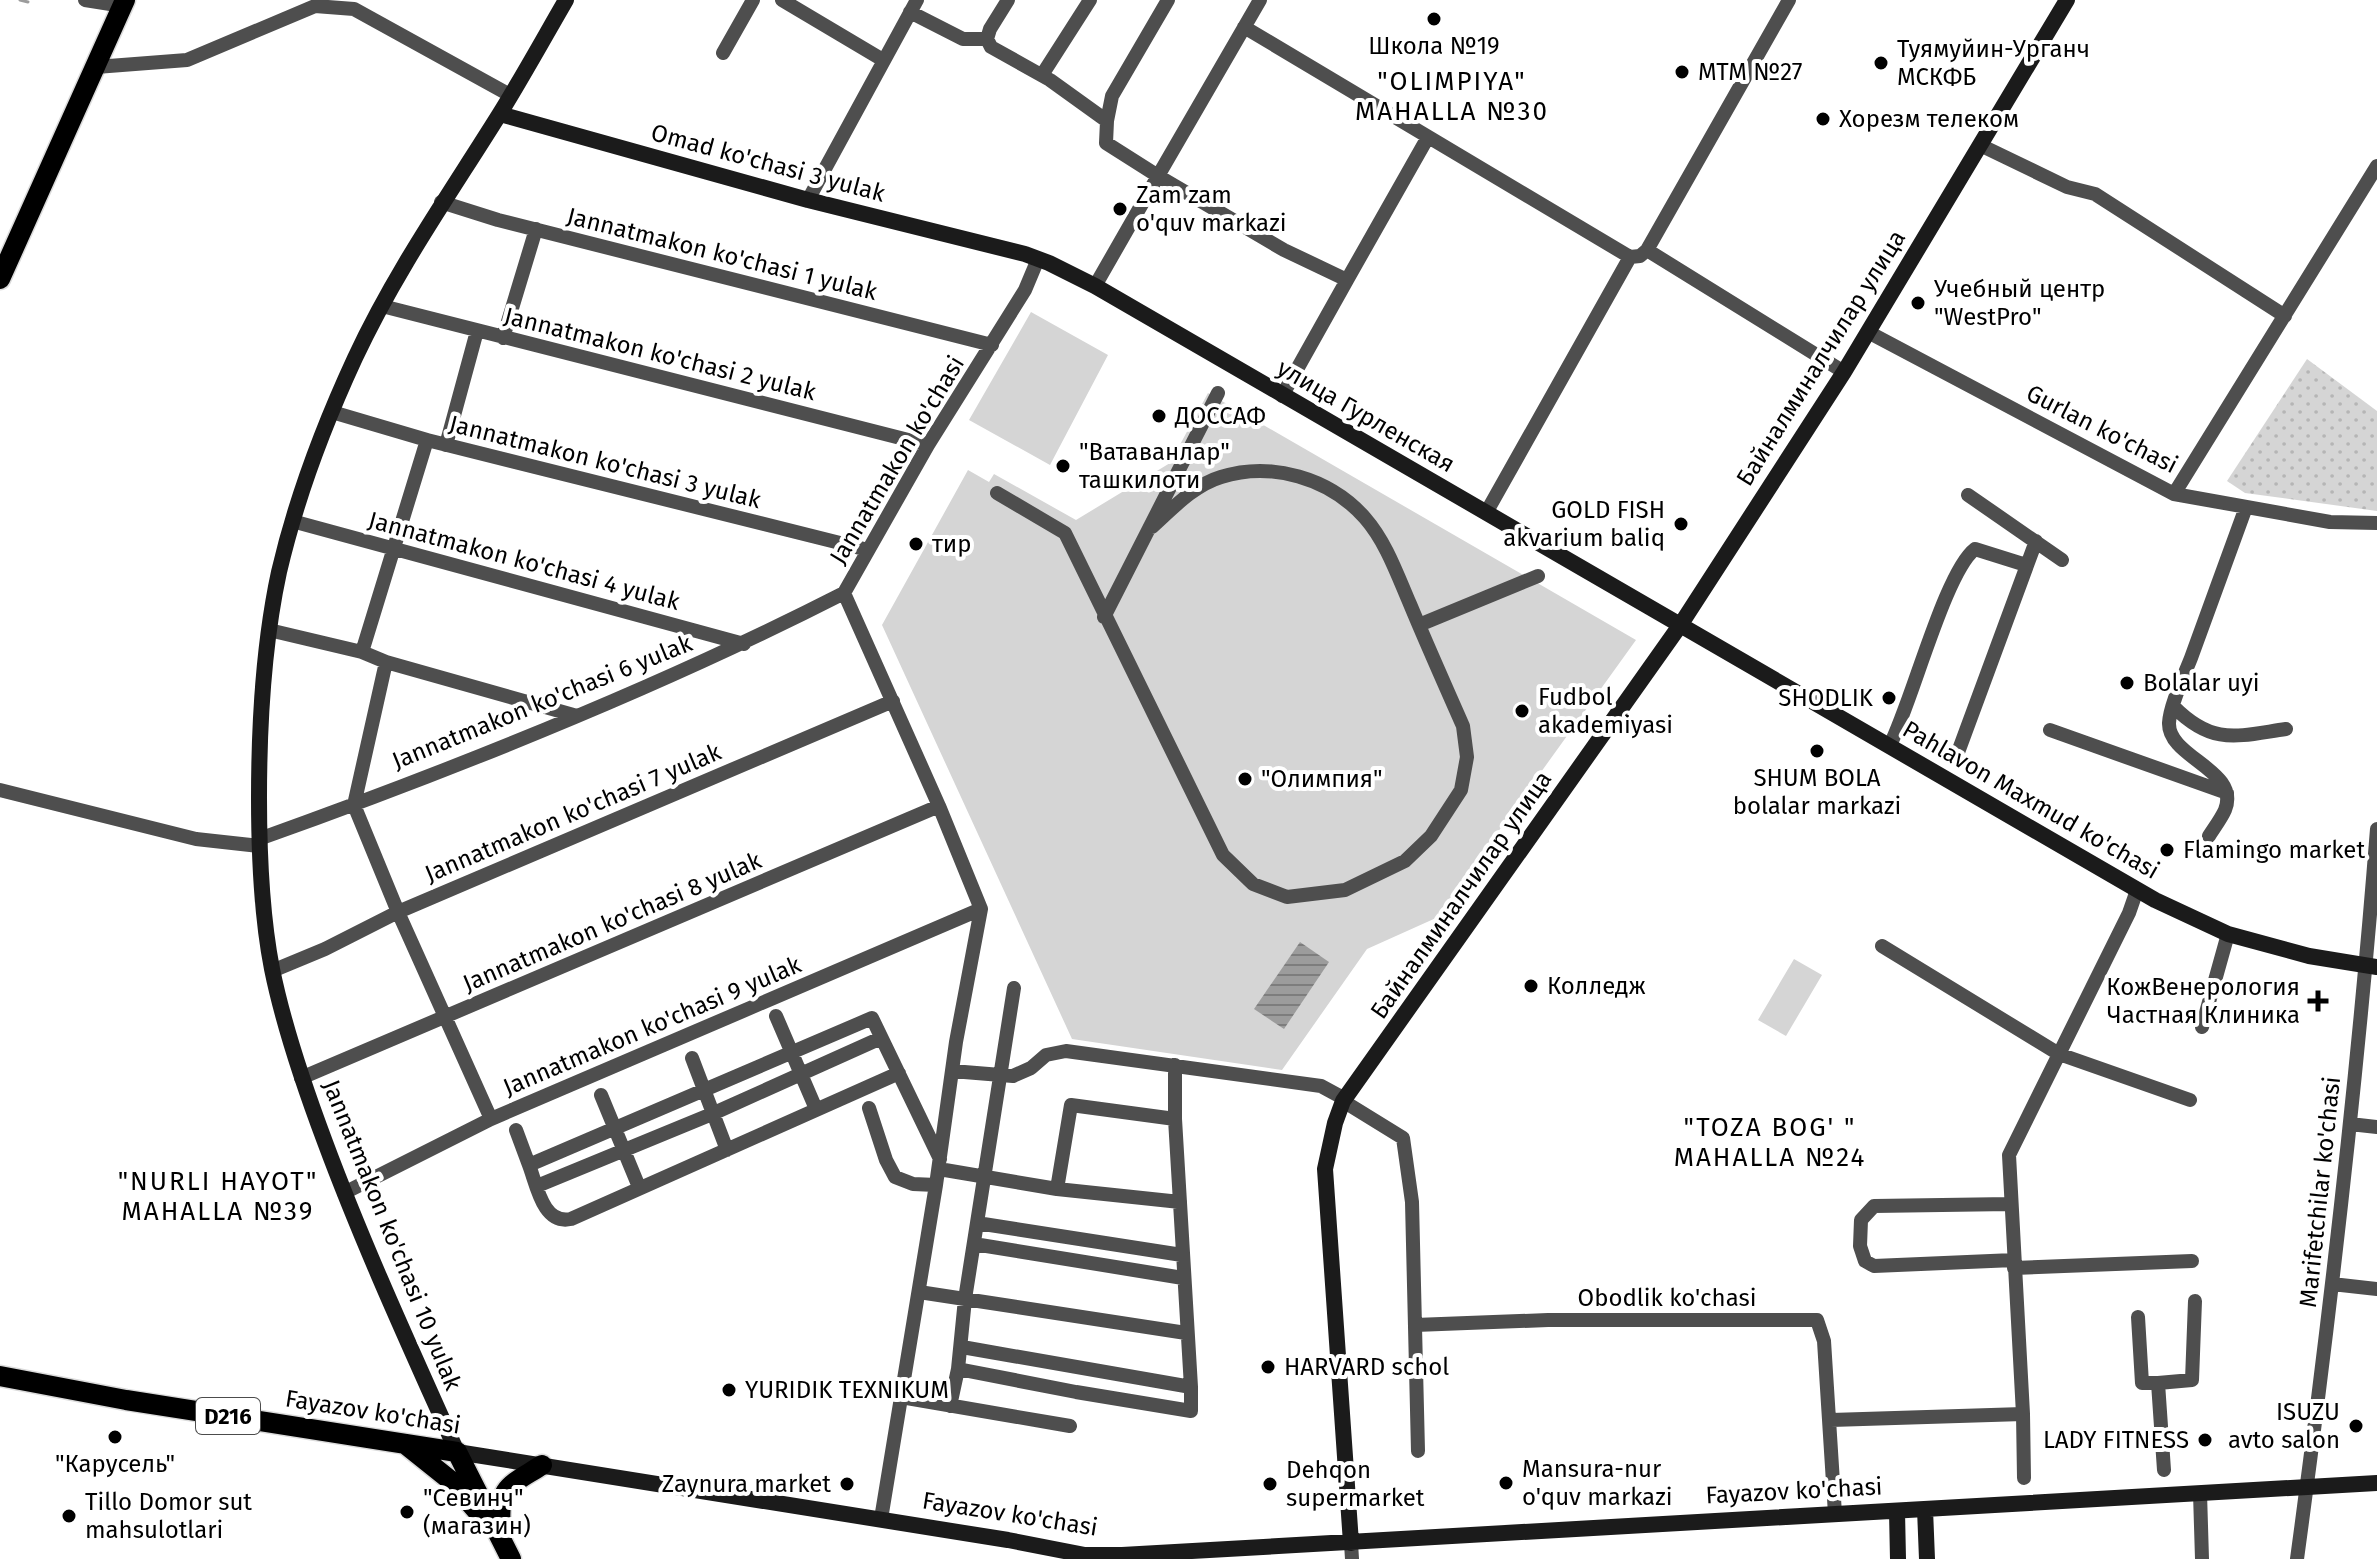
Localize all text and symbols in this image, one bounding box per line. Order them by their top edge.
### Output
marker: Школа №19 [1425,10,1443,28]
place label: Школа №19 [1368,32,1500,60]
place label: Туямуйин-Урганч МСКФБ [1897,35,2090,91]
marker: Туямуйин-Урганч МСКФБ [1872,54,1890,72]
place label: MTM №27 [1698,58,1803,86]
marker: MTM №27 [1673,63,1691,81]
district label: "OLIMPIYA" MAHALLA №30 [1355,66,1549,127]
place label: Хорезм телеком [1839,105,2019,133]
marker: Хорезм телеком [1814,110,1832,128]
street label: Omad ko'chasi 3 yulak [648,118,889,208]
place label: Zam zam o'quv markazi [1136,181,1286,237]
marker: Zam zam o'quv markazi [1111,200,1129,218]
street label: Jannatmakon ko'chasi 1 yulak [564,202,881,306]
street label: Байналминалчилар улица [1731,225,1911,491]
place label: Учебный центр "WestPro" [1934,275,2105,331]
marker: Учебный центр "WestPro" [1909,294,1927,312]
street label: Jannatmakon ko'chasi 2 yulak [501,302,819,406]
street label: Jannatmakon ko'chasi [824,351,970,569]
street label: улица Гурленская [1272,354,1460,478]
street label: Gurlan ko'chasi [2022,379,2182,479]
place label: ДОССАФ [1174,402,1266,430]
marker: ДОССАФ [1150,407,1168,425]
street label: Jannatmakon ko'chasi 3 yulak [446,410,764,514]
place label: "Ватаванлар" ташкилоти [1079,438,1230,494]
marker: "Ватаванлар" ташкилоти [1054,457,1072,475]
place label: GOLD FISH akvarium baliq [1503,496,1665,552]
street label: Jannatmakon ko'chasi 4 yulak [365,506,683,616]
marker: GOLD FISH akvarium baliq [1672,515,1690,533]
place label: тир [932,530,971,558]
marker: тир [907,535,925,553]
street label: Jannatmakon ko'chasi 6 yulak [388,629,697,775]
place label: Bolalar uyi [2143,669,2259,697]
marker: Bolalar uyi [2118,674,2136,692]
place label: Fudbol akademiyasi [1538,683,1673,739]
place label: SHODLIK [1778,684,1874,712]
marker: SHODLIK [1880,689,1898,707]
marker: Fudbol akademiyasi [1513,702,1531,720]
street label: Pahlavon Maxmud ko'chasi [1898,715,2164,885]
street label: Jannatmakon ko'chasi 7 yulak [421,738,726,888]
marker: SHUM BOLA bolalar markazi [1808,742,1826,760]
place label: SHUM BOLA bolalar markazi [1733,764,1901,820]
place label: "Олимпия" [1261,765,1383,793]
street label: Байналминалчилар улица [1365,766,1557,1024]
marker: "Олимпия" [1236,770,1254,788]
place label: Flamingo market [2183,836,2365,864]
marker: Flamingo market [2158,841,2176,859]
street label: Jannatmakon ko'chasi 8 yulak [459,846,766,998]
street label: Jannatmakon ko'chasi 9 yulak [499,950,806,1102]
place label: Колледж [1547,972,1646,1000]
place label: КожВенерология Частная Клиника [2106,973,2300,1029]
marker: Колледж [1522,977,1540,995]
marker: КожВенерология Частная Клиника [2307,990,2329,1012]
street label: Marifetchilar ko'chasi [2294,1075,2346,1309]
street label: Jannatmakon ko'chasi 10 yulak [317,1076,467,1395]
district label: "TOZA BOG' " MAHALLA №24 [1674,1112,1866,1173]
district label: "NURLI HAYOT" MAHALLA №39 [118,1166,318,1227]
street label: Obodlik ko'chasi [1578,1284,1756,1312]
place label: HARVARD schol [1284,1353,1449,1381]
marker: HARVARD schol [1259,1358,1277,1376]
place label: YURIDIK TEXNIKUM [745,1376,949,1404]
marker: YURIDIK TEXNIKUM [720,1381,738,1399]
street label: Fayazov ko'chasi [283,1384,463,1440]
road number: D216 [196,1398,260,1434]
place label: ISUZU avto salon [2228,1398,2340,1454]
marker: ISUZU avto salon [2347,1417,2365,1435]
place label: LADY FITNESS [2043,1426,2189,1454]
marker: "Карусель" [106,1428,124,1446]
marker: LADY FITNESS [2196,1431,2214,1449]
place label: "Карусель" [55,1450,175,1478]
place label: Mansura-nur o'quv markazi [1522,1455,1672,1511]
place label: Dehqon supermarket [1286,1456,1425,1512]
place label: Zaynura market [662,1470,831,1498]
street label: Fayazov ko'chasi [1705,1472,1883,1510]
marker: Mansura-nur o'quv markazi [1497,1474,1515,1492]
marker: Zaynura market [838,1475,856,1493]
marker: Dehqon supermarket [1261,1475,1279,1493]
place label: "Севинч" (магазин) [423,1484,531,1540]
street label: Fayazov ko'chasi [920,1486,1100,1542]
place label: Tillo Domor sut mahsulotlari [85,1488,252,1544]
marker: "Севинч" (магазин) [398,1503,416,1521]
marker: Tillo Domor sut mahsulotlari [60,1507,78,1525]

